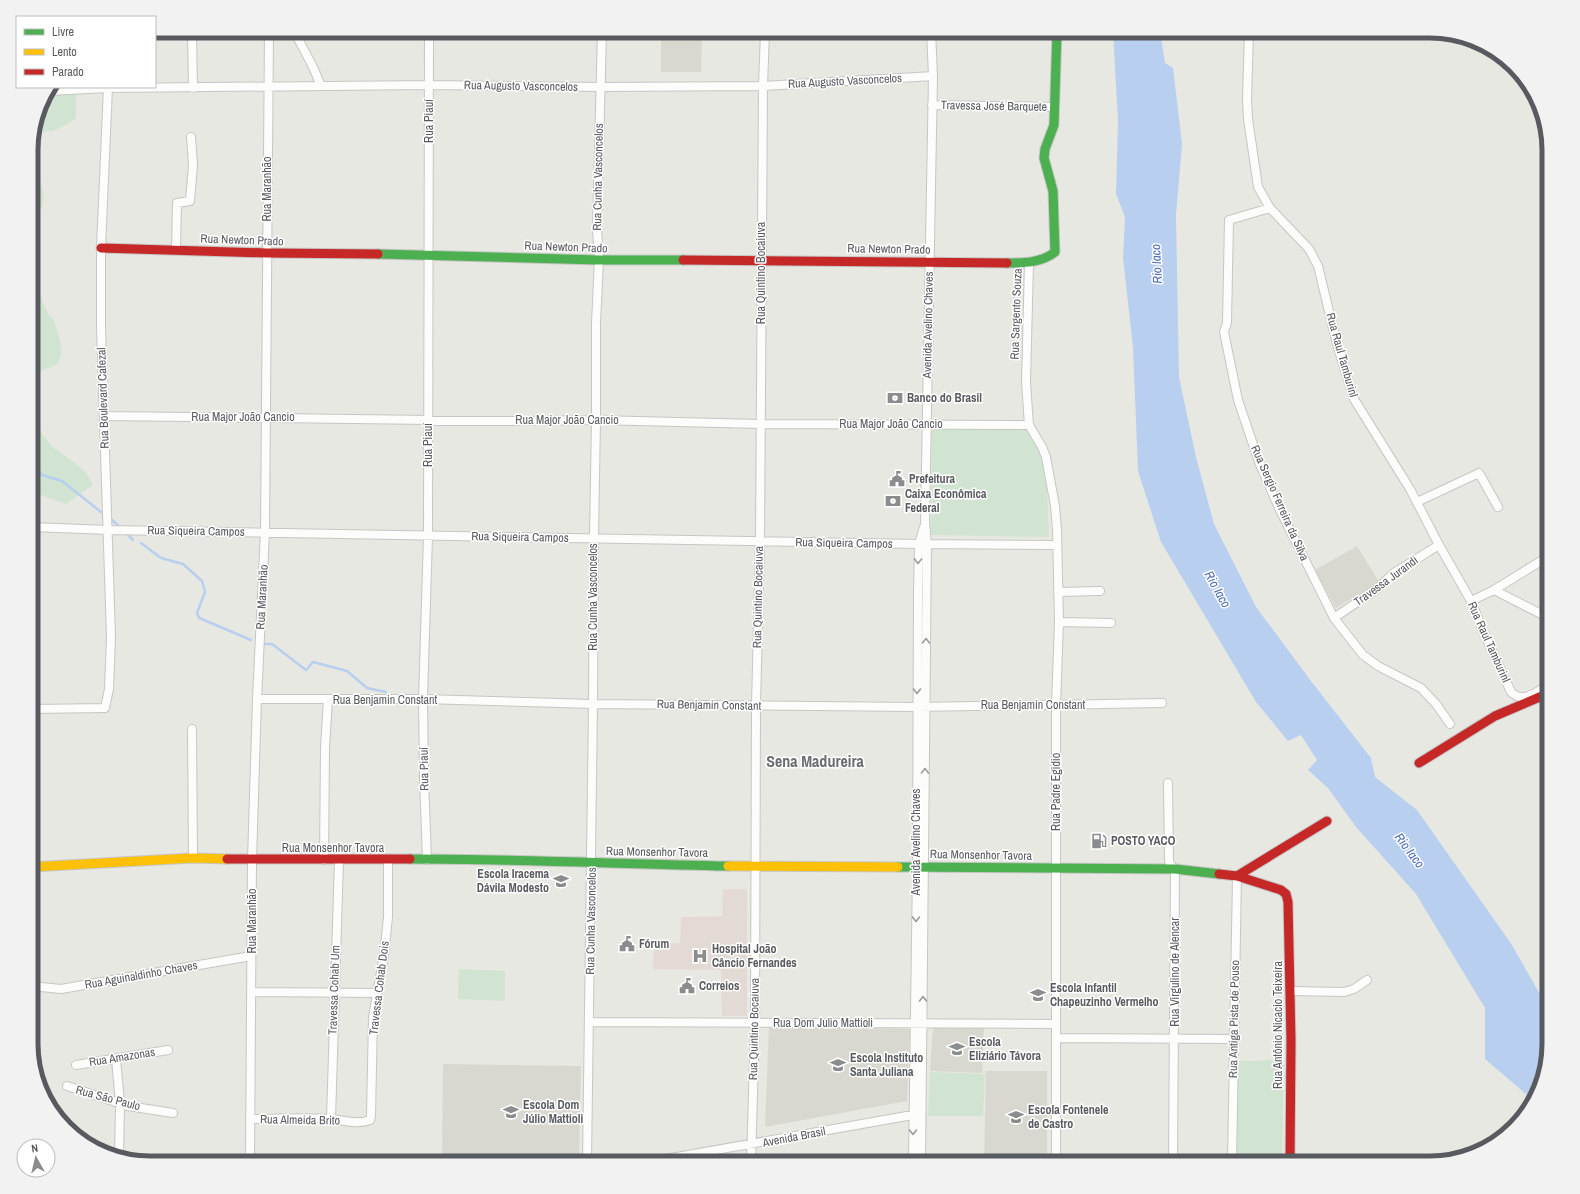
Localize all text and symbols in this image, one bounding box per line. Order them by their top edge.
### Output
legend [16,16,156,88]
text: Livre [52,24,74,40]
text: Lento [52,44,77,60]
text: Parado [52,64,84,80]
street label: Rua Augusto Vasconcelos [788,70,902,92]
street label: Rua Augusto Vasconcelos [464,77,578,95]
street label: Travessa José Barquete [941,97,1047,115]
street label: Rua Piauí [421,99,437,143]
street label: Rua Cunha Vasconcelos [589,123,607,231]
street label: Rua Maranhão [259,156,275,222]
street label: Rua Quintino Bocaiuva [753,221,769,324]
street label: Rua Newton Prado [200,231,284,249]
street label: Rua Newton Prado [524,238,608,256]
street label: Rua Newton Prado [847,240,931,258]
water label: Rio Iaco [1147,244,1166,284]
street label: Rua Sargento Souza [1006,268,1026,360]
street label: Avenida Avelino Chaves [919,271,937,380]
street label: Rua Raul Tamburinl [1322,311,1362,399]
street label: Rua Boulevard Cafezal [93,347,113,449]
bank icon: Banco do Brasil [886,389,904,407]
place label: Banco do Brasil [907,390,982,406]
street label: Rua Major João Cancio [191,409,295,425]
street label: Rua Major João Cancio [515,412,619,428]
street label: Rua Major João Cancio [839,416,943,432]
street label: Rua Piauí [420,423,436,467]
street label: Rua Sergio Ferreira da Silva [1247,442,1313,564]
public building icon: Prefeitura [888,470,906,488]
place label: Prefeitura [909,471,955,487]
place label: Caixa Econômica Federal [905,486,987,516]
bank icon: Caixa Econômica Federal [884,492,902,510]
street label: Rua Siqueira Campos [147,522,245,540]
street label: Rua Siqueira Campos [471,528,569,546]
street label: Rua Siqueira Campos [795,534,893,552]
street label: Rua Cunha Vasconcelos [585,543,601,651]
street label: Rua Quintino Bocaiuva [749,545,767,648]
street label: Travessa Jurandi [1351,552,1421,610]
one-way arrow [914,558,922,564]
street label: Rua Maranhão [252,564,272,630]
water label: Rio Iaco [1201,568,1235,611]
street label: Rua Raul Tamburinl [1464,599,1514,685]
one-way arrow [922,638,930,644]
one-way arrow [913,688,921,694]
street label: Rua Benjamin Constant [333,692,437,708]
street label: Rua Benjamin Constant [657,696,762,714]
street label: Rua Benjamin Constant [981,697,1085,713]
street label: Rua Piauí [416,747,432,791]
district label: Sena Madureira [766,750,865,772]
street label: Rua Padre Egidio [1048,753,1064,831]
one-way arrow [921,768,929,774]
street label: Avenida Avelino Chaves [908,788,924,896]
water label: Rio Iaco [1391,829,1428,871]
fuel station icon: POSTO YACO [1090,832,1108,850]
place label: POSTO YACO [1111,833,1176,849]
street label: Rua Monsenhor Tavora [282,840,385,856]
street label: Rua Monsenhor Tavora [606,843,709,861]
street label: Rua Monsenhor Tavora [930,846,1033,864]
place label: Escola Iracema Dávila Modesto [477,866,550,896]
street label: Rua Cunha Vasconcelos [582,867,600,975]
school or university icon: Escola Iracema Dávila Modesto [552,872,570,890]
street label: Rua Maranhão [244,888,260,954]
one-way arrow [911,916,920,922]
street label: Rua Virgulino de Alencar [1167,917,1183,1027]
public building icon: Fórum [618,935,636,953]
place label: Fórum [639,936,669,952]
street label: Travessa Cohab Dois [365,940,393,1036]
place label: Hospital João Câncio Fernandes [712,941,797,971]
street label: Travessa Cohab Um [324,945,344,1035]
hospital icon: Hospital João Câncio Fernandes [691,947,709,965]
street label: Rua Aguinaldinho Chaves [83,957,199,993]
street label: Rua Antiga Pista de Pouso [1225,960,1243,1078]
street label: Rua Antônio Nicacio Teixeira [1270,961,1286,1089]
public building icon: Correios [678,977,696,995]
street label: Rua Quintino Bocaiuva [745,977,763,1080]
place label: Correios [699,978,740,994]
place label: Escola Infantil Chapeuzinho Vermelho [1050,980,1159,1010]
school or university icon: Escola Infantil Chapeuzinho Vermelho [1029,986,1047,1004]
one-way arrow [919,996,928,1002]
street label: Rua Dom Julio Mattioli [773,1015,873,1031]
place label: Escola Eliziário Távora [969,1034,1042,1064]
school or university icon: Escola Eliziário Távora [948,1040,966,1058]
street label: Rua Amazonas [88,1044,156,1070]
place label: Escola Instituto Santa Juliana [850,1050,923,1080]
school or university icon: Escola Instituto Santa Juliana [829,1056,847,1074]
street label: Rua São Paulo [74,1082,142,1114]
place label: Escola Dom Júlio Mattioli [523,1097,583,1127]
place label: Escola Fontenele de Castro [1028,1102,1109,1132]
school or university icon: Escola Dom Júlio Mattioli [502,1103,520,1121]
school or university icon: Escola Fontenele de Castro [1007,1108,1025,1126]
street label: Rua Almeida Brito [260,1111,340,1129]
street label: Avenida Brasil [760,1123,827,1151]
one-way arrow [909,1129,917,1135]
north arrow [16,1138,56,1178]
text: N [30,1141,39,1155]

